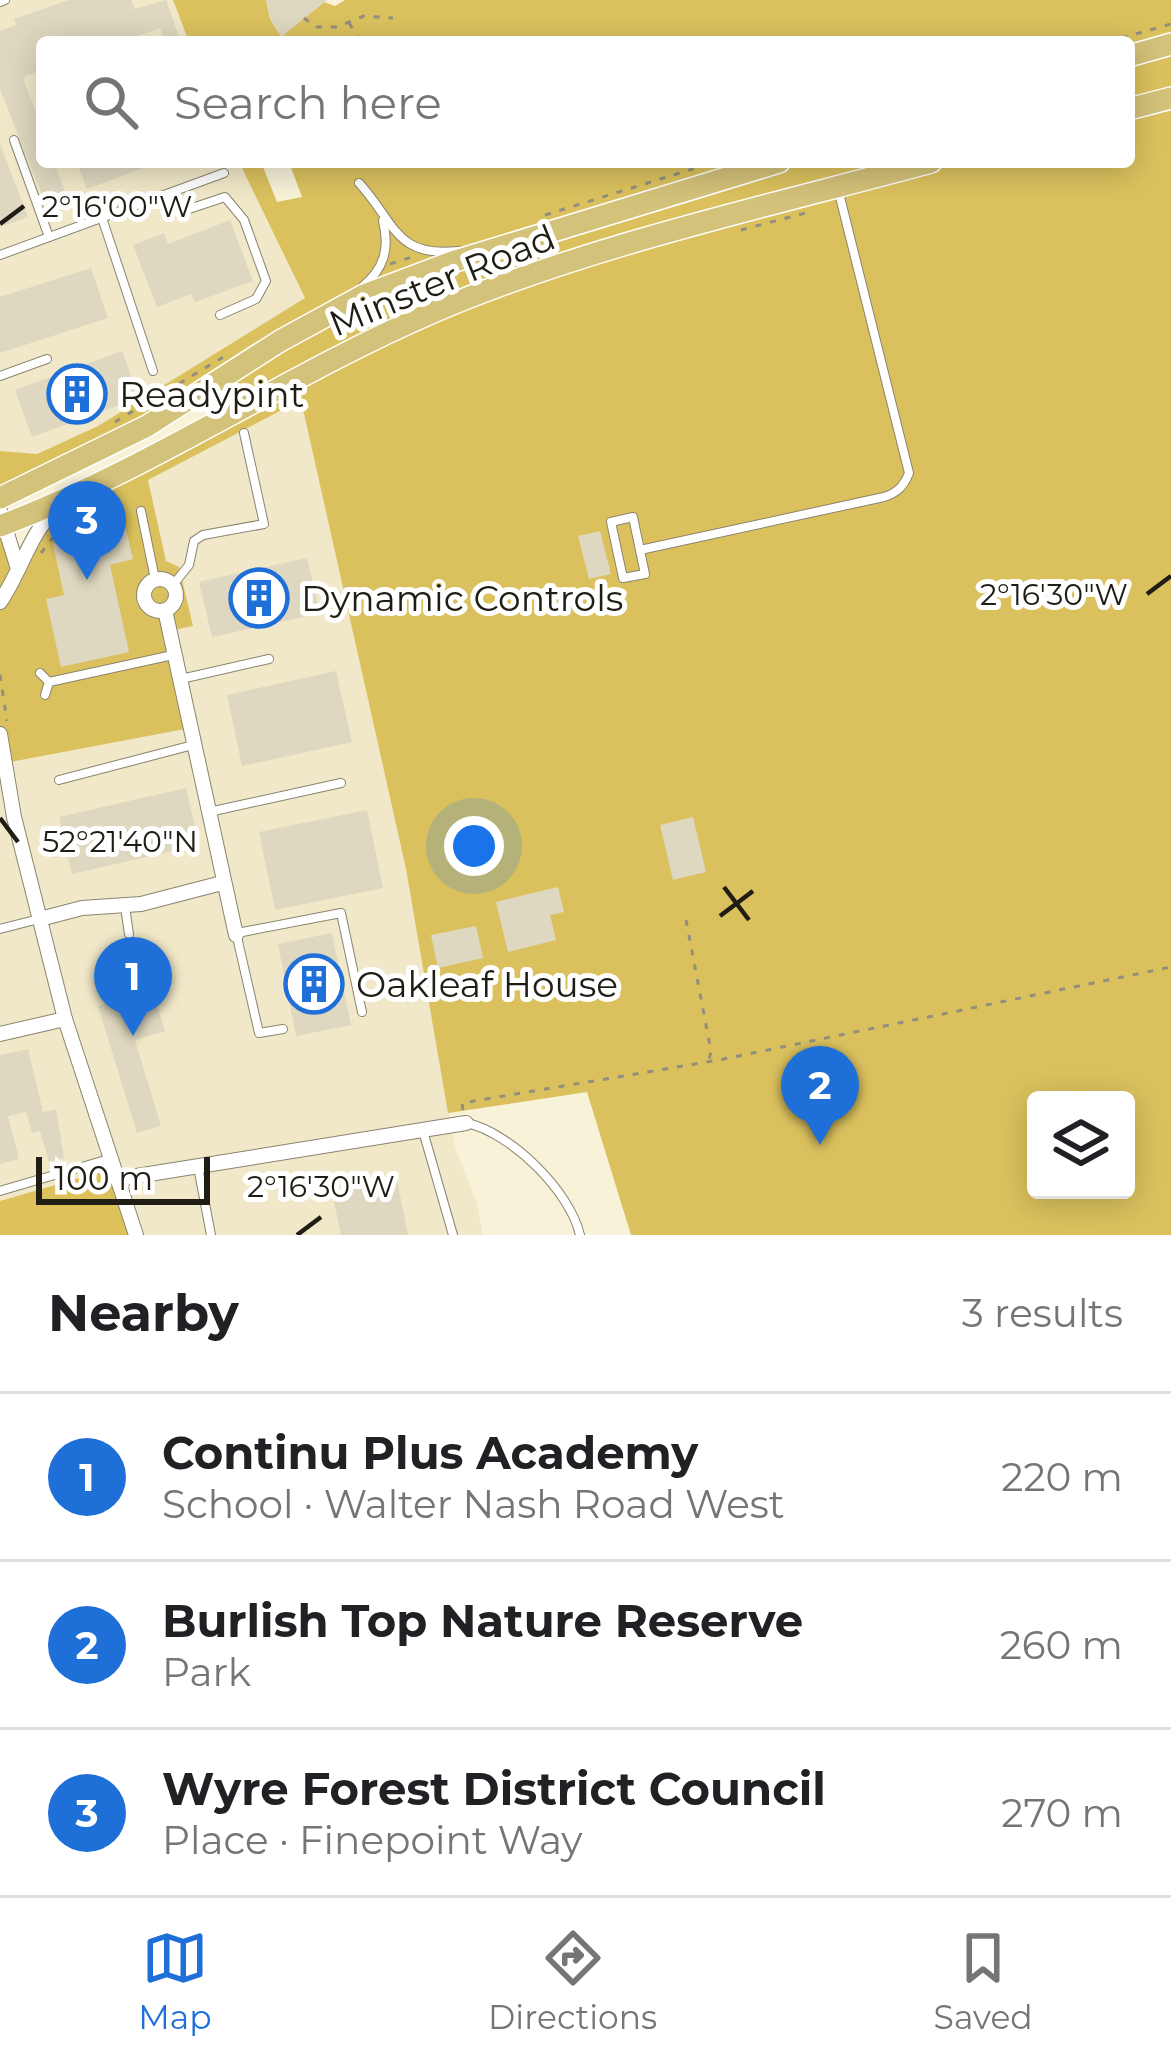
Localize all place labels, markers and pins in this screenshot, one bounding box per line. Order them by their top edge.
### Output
building icon: Readypint [46,363,108,425]
place label: Readypint [119,372,304,416]
pin: 3 [48,481,126,580]
building icon: Dynamic Controls [228,567,290,629]
place label: Dynamic Controls [301,576,623,620]
pin: 1 [94,937,172,1036]
building icon: Oakleaf House [283,953,345,1015]
place label: Oakleaf House [356,962,618,1006]
pin: 2 [781,1046,859,1145]

